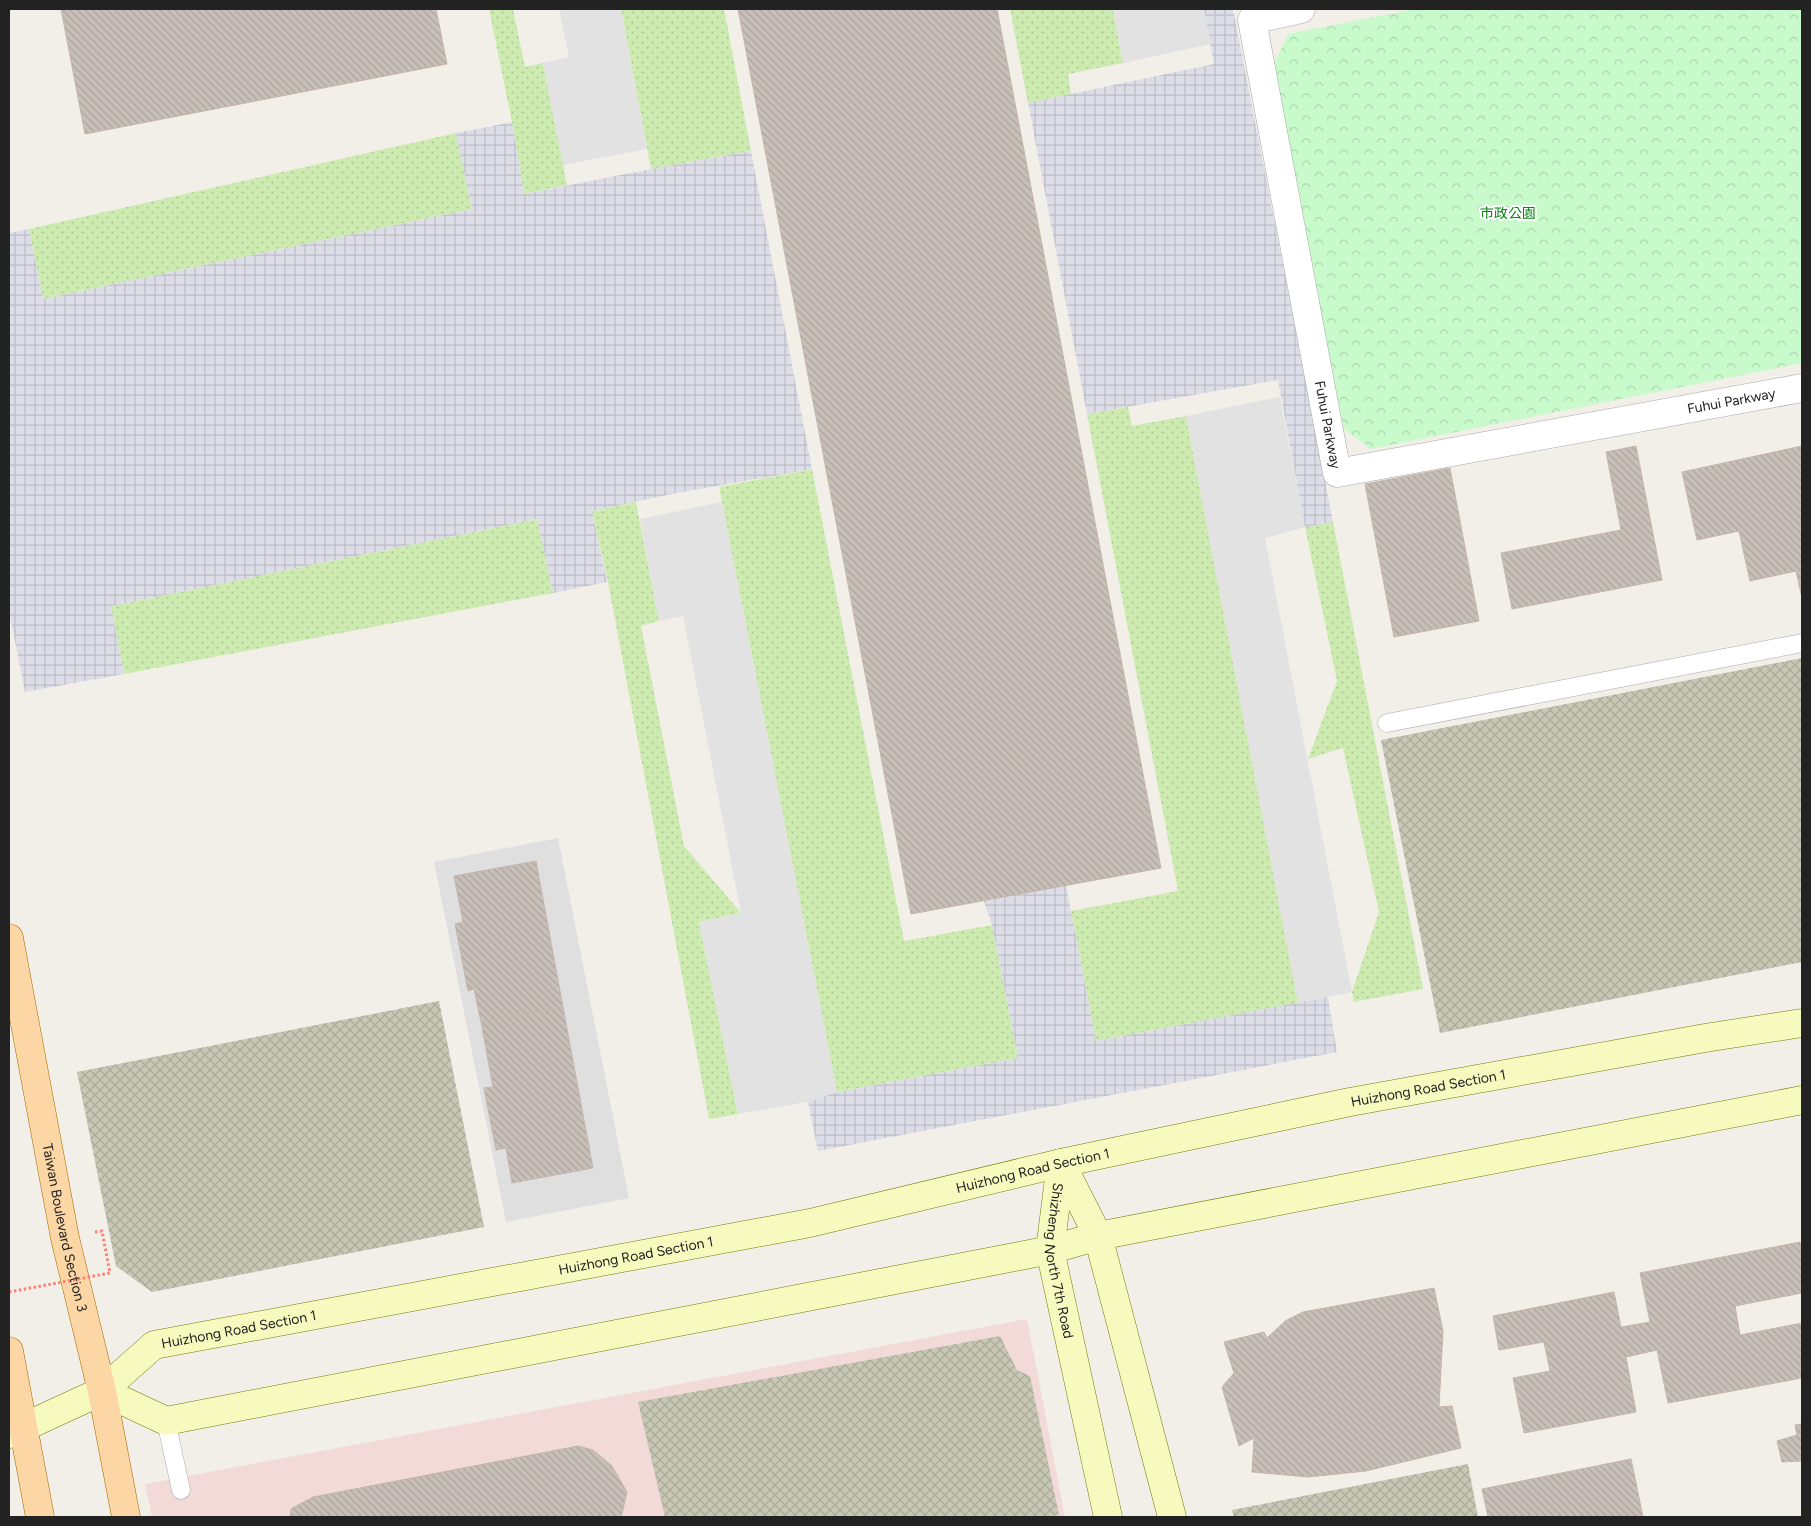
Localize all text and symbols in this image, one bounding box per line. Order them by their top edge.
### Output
park label: 市政公園 [1480,205,1536,222]
street label: Fuhui Parkway [1311,379,1345,471]
street label: Fuhui Parkway [1686,384,1778,417]
street label: Huizhong Road Section 1 [1349,1066,1507,1110]
street label: Taiwan Boulevard Section 3 [39,1142,91,1314]
street label: Huizhong Road Section 1 [954,1144,1111,1196]
street label: Shizheng North 7th Road [1041,1182,1077,1340]
street label: Huizhong Road Section 1 [557,1233,715,1278]
street label: Huizhong Road Section 1 [160,1307,317,1352]

